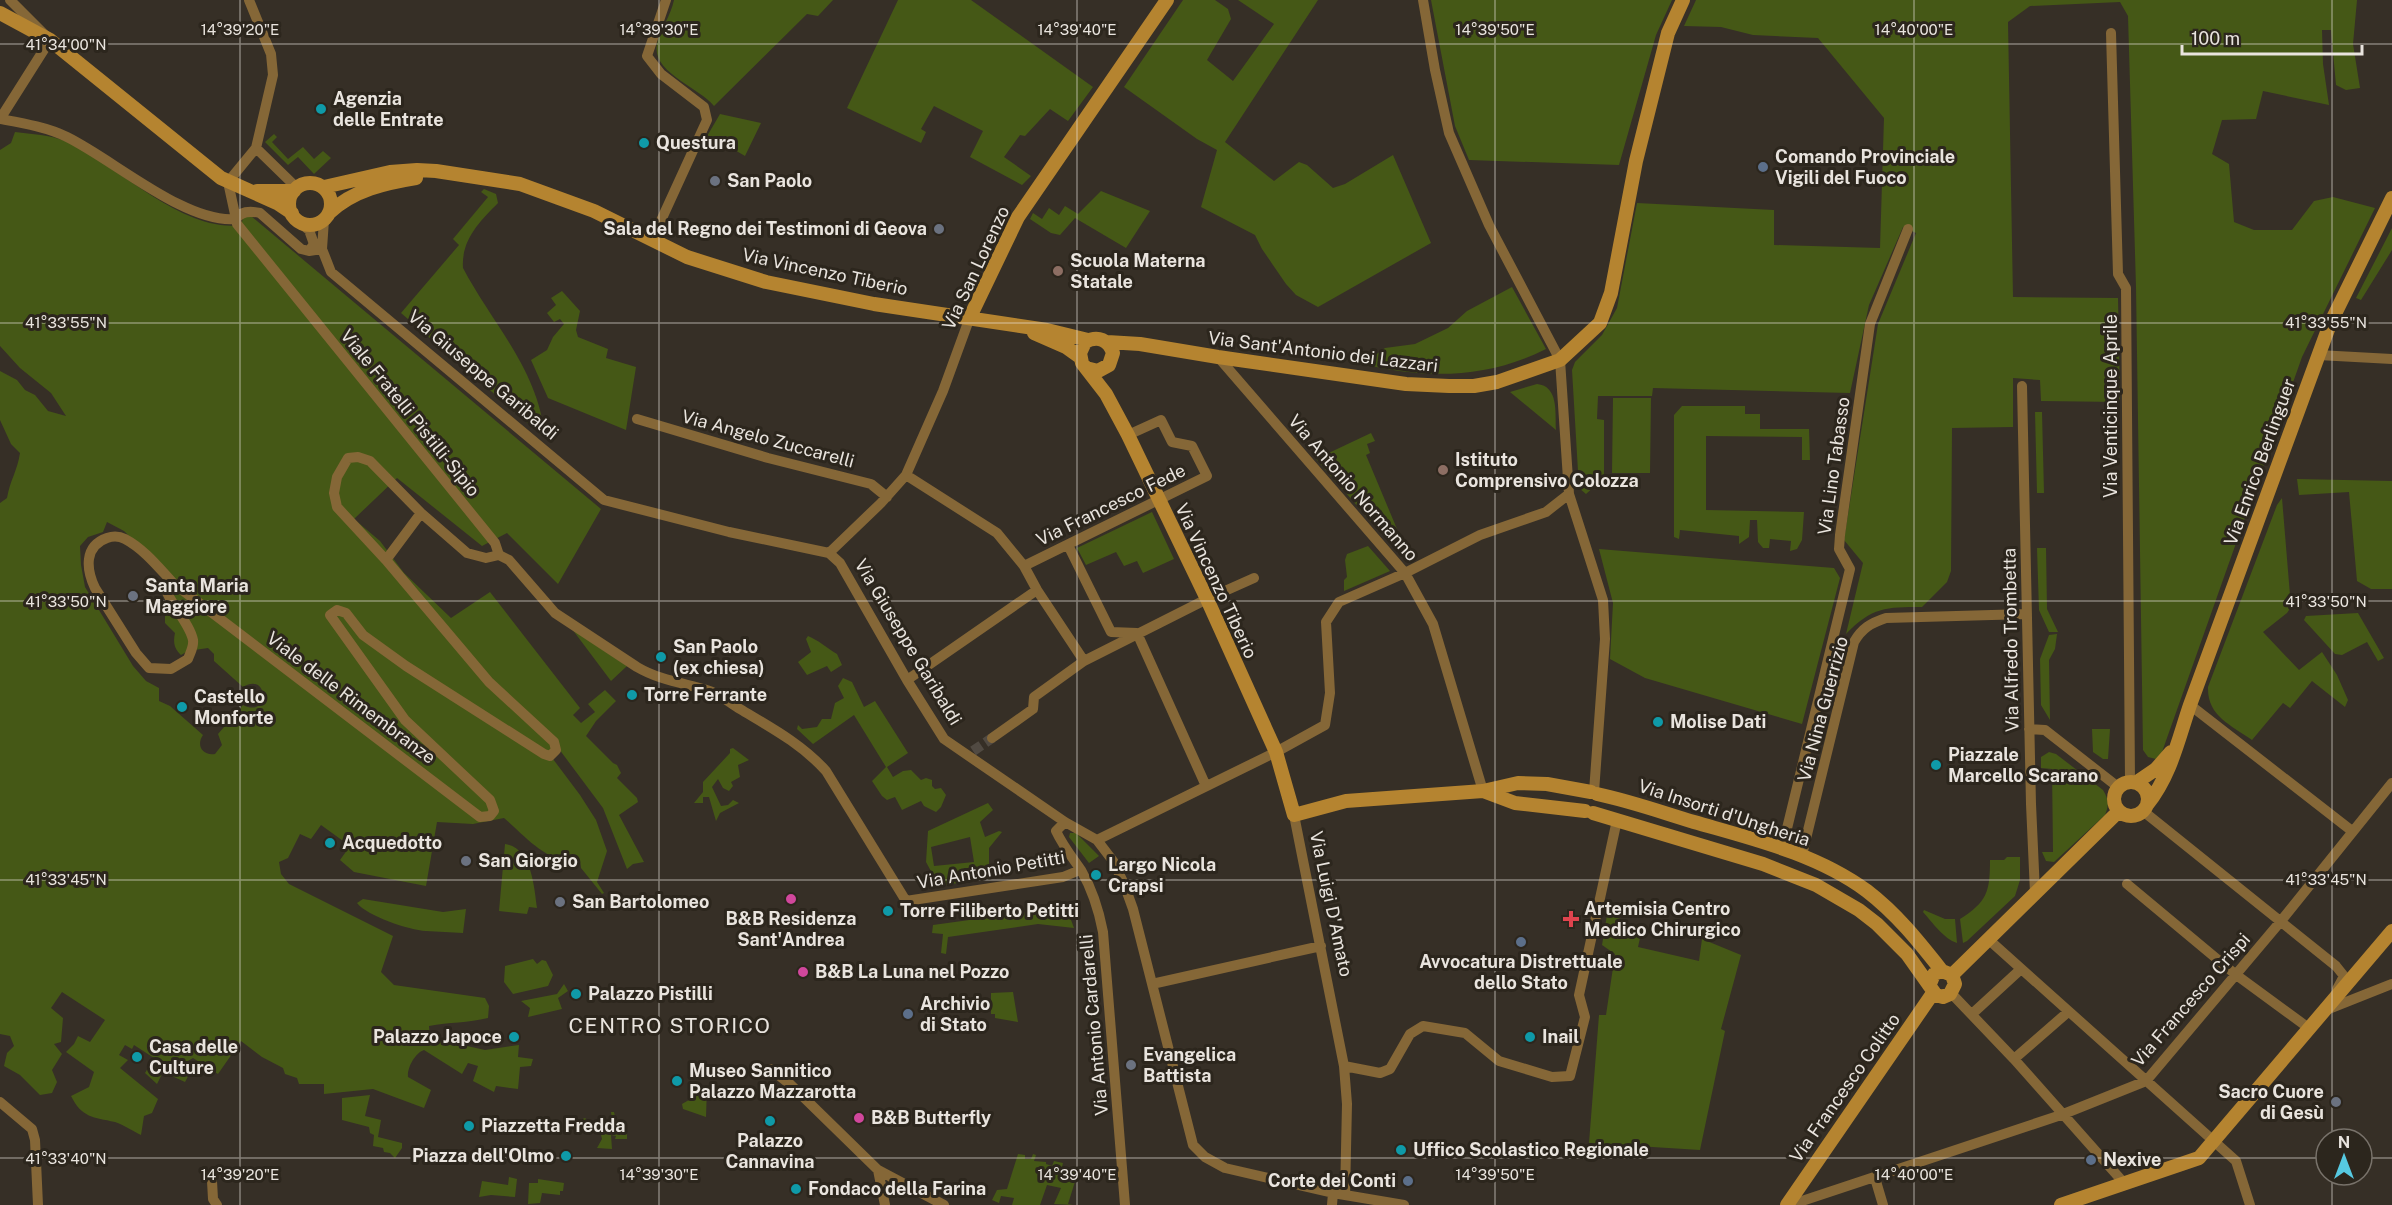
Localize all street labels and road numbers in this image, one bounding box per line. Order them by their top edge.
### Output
street label: Via San Lorenzo [938,203,1013,333]
street label: Via Vincenzo Tiberio [740,244,910,299]
street label: Via Giuseppe Garibaldi [404,306,563,444]
street label: Via Venticinque Aprile [2100,314,2121,498]
street label: Viale Fratelli Pistilli-Sipio [336,325,484,501]
street label: Via Sant'Antonio dei Lazzari [1207,327,1439,376]
street label: Via Enrico Berlinguer [2220,375,2300,548]
street label: Via Lino Tabasso [1813,396,1854,536]
street label: Via Angelo Zuccarelli [679,405,857,472]
street label: Via Antonio Normanno [1284,410,1423,565]
street label: Via Francesco Fede [1033,459,1189,550]
street label: Via Vincenzo Tiberio [1171,500,1262,662]
street label: Via Alfredo Trombetta [1998,548,2023,732]
street label: Via Giuseppe Garibaldi [851,555,966,729]
street label: Viale delle Rimembranze [263,627,440,768]
street label: Via Nina Guerrizio [1793,634,1852,784]
street label: Via Insorti d'Ungheria [1636,775,1813,850]
street label: Via Luigi D'Amato [1306,829,1357,979]
street label: Via Antonio Petitti [915,846,1067,893]
street label: Via Francesco Crispi [2127,929,2254,1071]
street label: Via Antonio Cardarelli [1075,934,1112,1117]
street label: Via Francesco Colitto [1785,1009,1904,1166]

